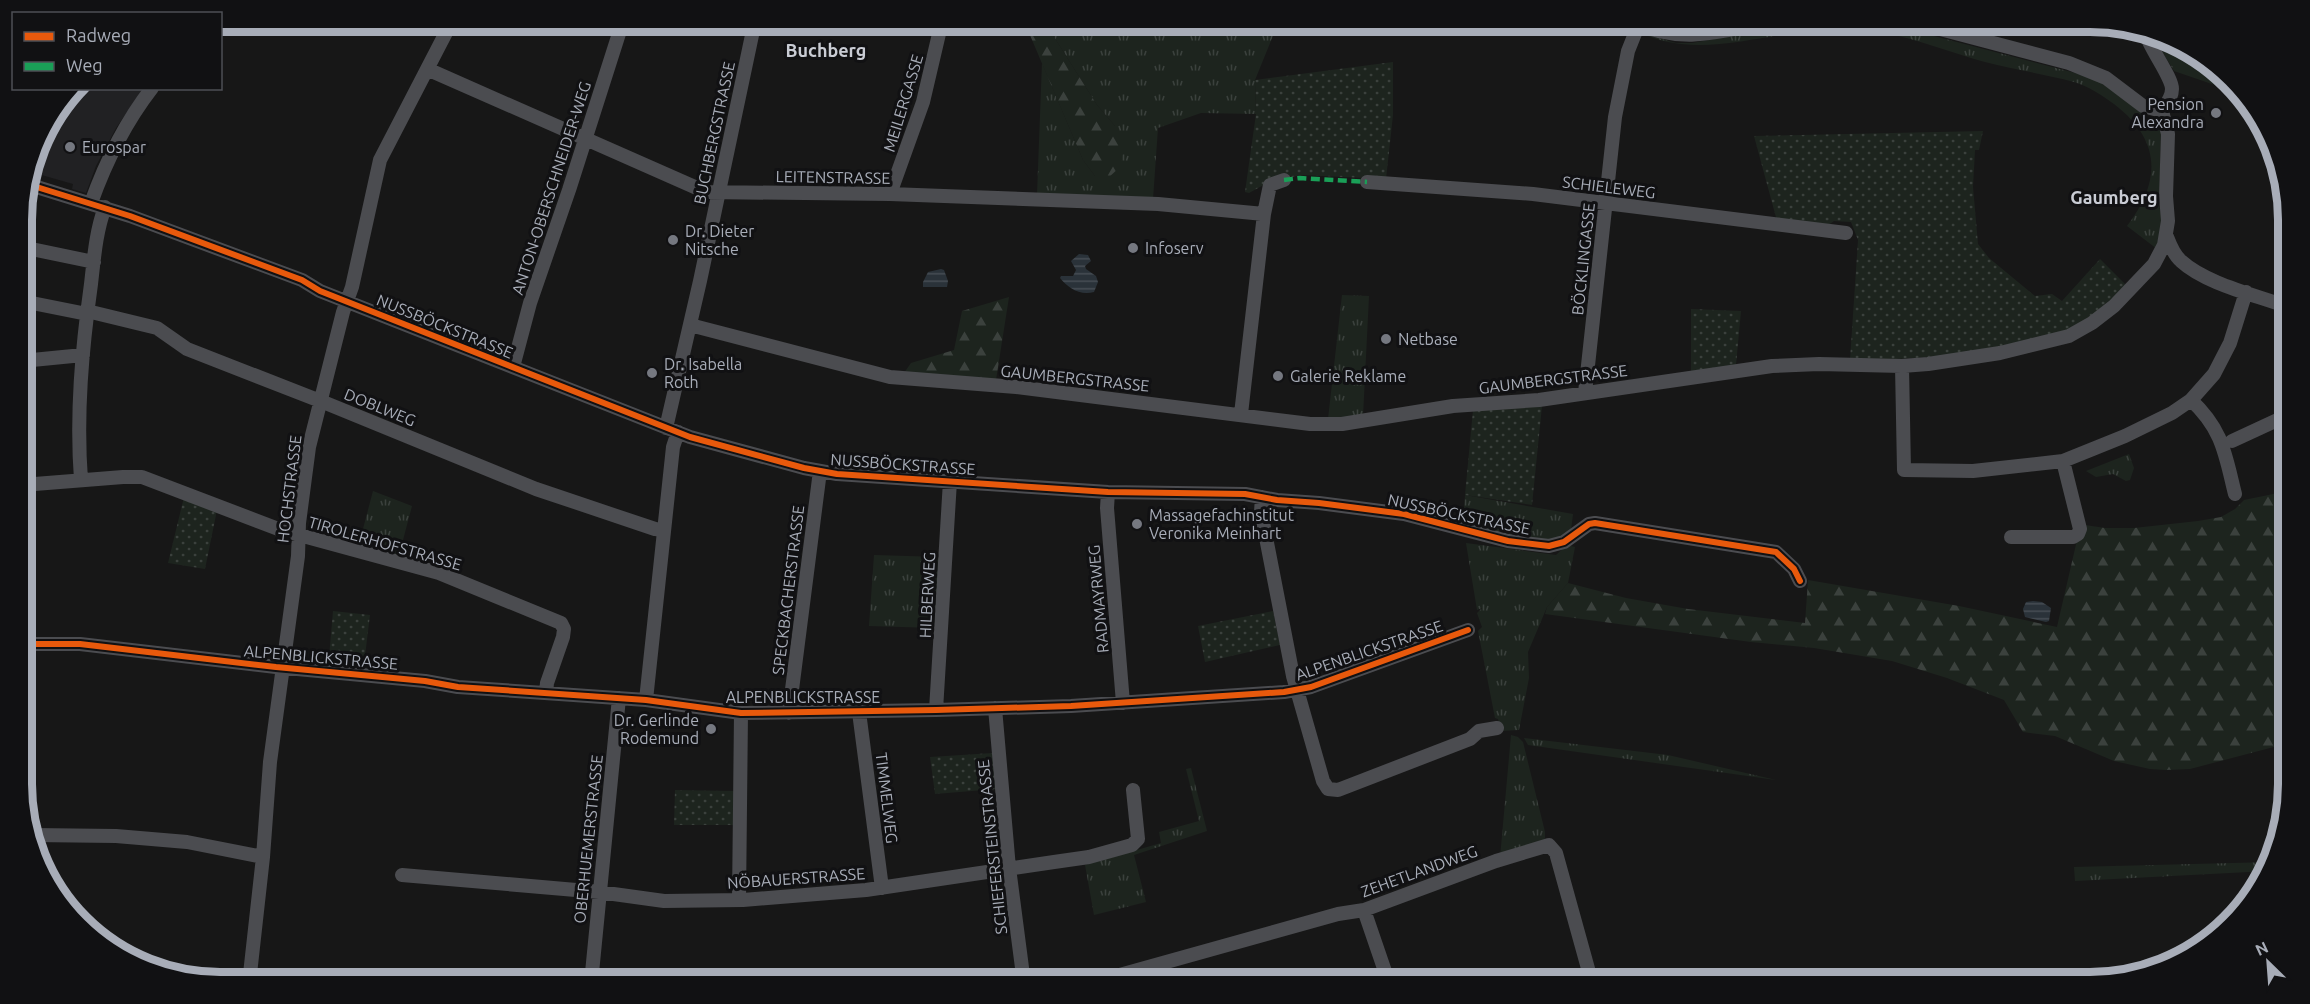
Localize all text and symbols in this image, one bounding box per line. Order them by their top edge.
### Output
legend [12,12,222,90]
text: Radweg [66,25,131,45]
district label: Buchberg [786,40,866,60]
street label: MEILERGASSE [880,52,926,154]
text: Weg [66,55,103,75]
street label: BUCHBERGSTRASSE [690,60,738,206]
street label: ANTON-OBERSCHNEIDER-WEG [508,79,594,297]
place label: Pension Alexandra [2132,95,2204,131]
marker: Pension Alexandra [2209,106,2223,120]
place label: Eurospar [82,138,146,156]
marker: Eurospar [63,140,77,154]
street label: LEITENSTRASSE [776,167,890,187]
street label: SCHIELEWEG [1561,172,1657,202]
district label: Gaumberg [2070,187,2158,207]
street label: BÖCKLINGASSE [1568,202,1598,316]
place label: Dr. Dieter Nitsche [685,222,754,258]
marker: Dr. Dieter Nitsche [666,233,680,247]
place label: Infoserv [1145,239,1204,257]
marker: Infoserv [1126,241,1140,255]
street label: NUSSBÖCKSTRASSE [374,290,516,362]
place label: Netbase [1398,330,1458,348]
marker: Netbase [1379,332,1393,346]
place label: Dr. Isabella Roth [664,355,742,391]
street label: GAUMBERGSTRASSE [1000,361,1150,395]
street label: GAUMBERGSTRASSE [1478,361,1628,397]
marker: Dr. Isabella Roth [645,366,659,380]
place label: Galerie Reklame [1290,367,1406,385]
marker: Galerie Reklame [1271,369,1285,383]
street label: DOBLWEG [342,384,418,430]
street label: HOCHSTRASSE [273,434,305,544]
street label: NUSSBÖCKSTRASSE [830,450,976,478]
street label: NUSSBÖCKSTRASSE [1386,490,1532,538]
street label: SPECKBACHERSTRASSE [769,504,807,676]
place label: Massagefachinstitut Veronika Meinhart [1149,506,1295,542]
street label: TIROLERHOFSTRASSE [306,513,464,574]
marker: Massagefachinstitut Veronika Meinhart [1130,517,1144,531]
street label: RADMAYRWEG [1084,544,1112,654]
street label: HILBERWEG [916,551,938,639]
street label: ALPENBLICKSTRASSE [1293,616,1445,684]
street label: ALPENBLICKSTRASSE [243,641,399,673]
street label: ALPENBLICKSTRASSE [726,688,880,706]
place label: Dr. Gerlinde Rodemund [614,711,699,747]
marker: Dr. Gerlinde Rodemund [704,722,718,736]
street label: TIMMELWEG [872,752,902,844]
street label: OBERHUEMERSTRASSE [570,754,606,924]
street label: SCHIEFERSTEINSTRASSE [974,759,1010,935]
street label: ZEHETLANDWEG [1358,842,1480,900]
street label: NÖBAUERSTRASSE [726,864,866,892]
north arrow [2238,932,2298,992]
text: N [2252,938,2271,959]

